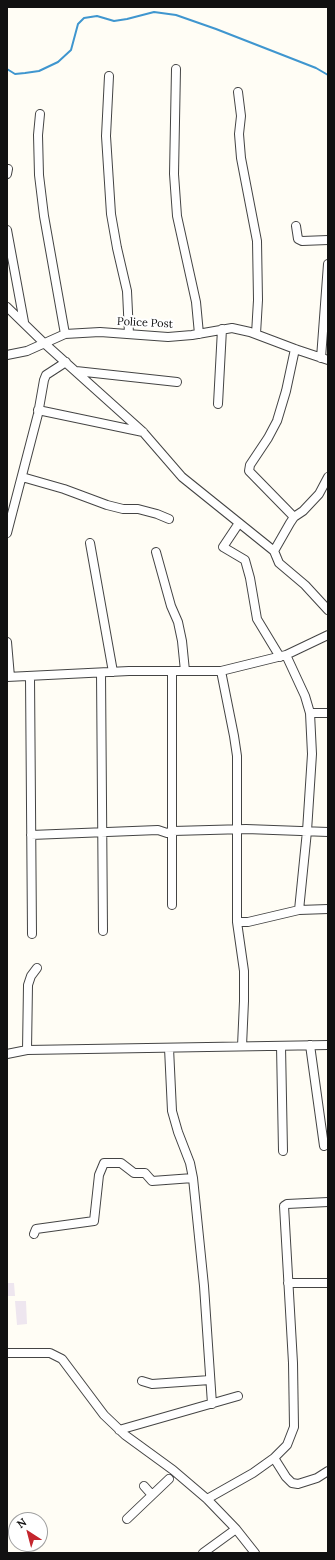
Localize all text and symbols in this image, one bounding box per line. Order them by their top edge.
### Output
street label: Police Post [117,315,173,331]
north arrow [8,1512,48,1552]
text: N [14,1515,29,1531]

